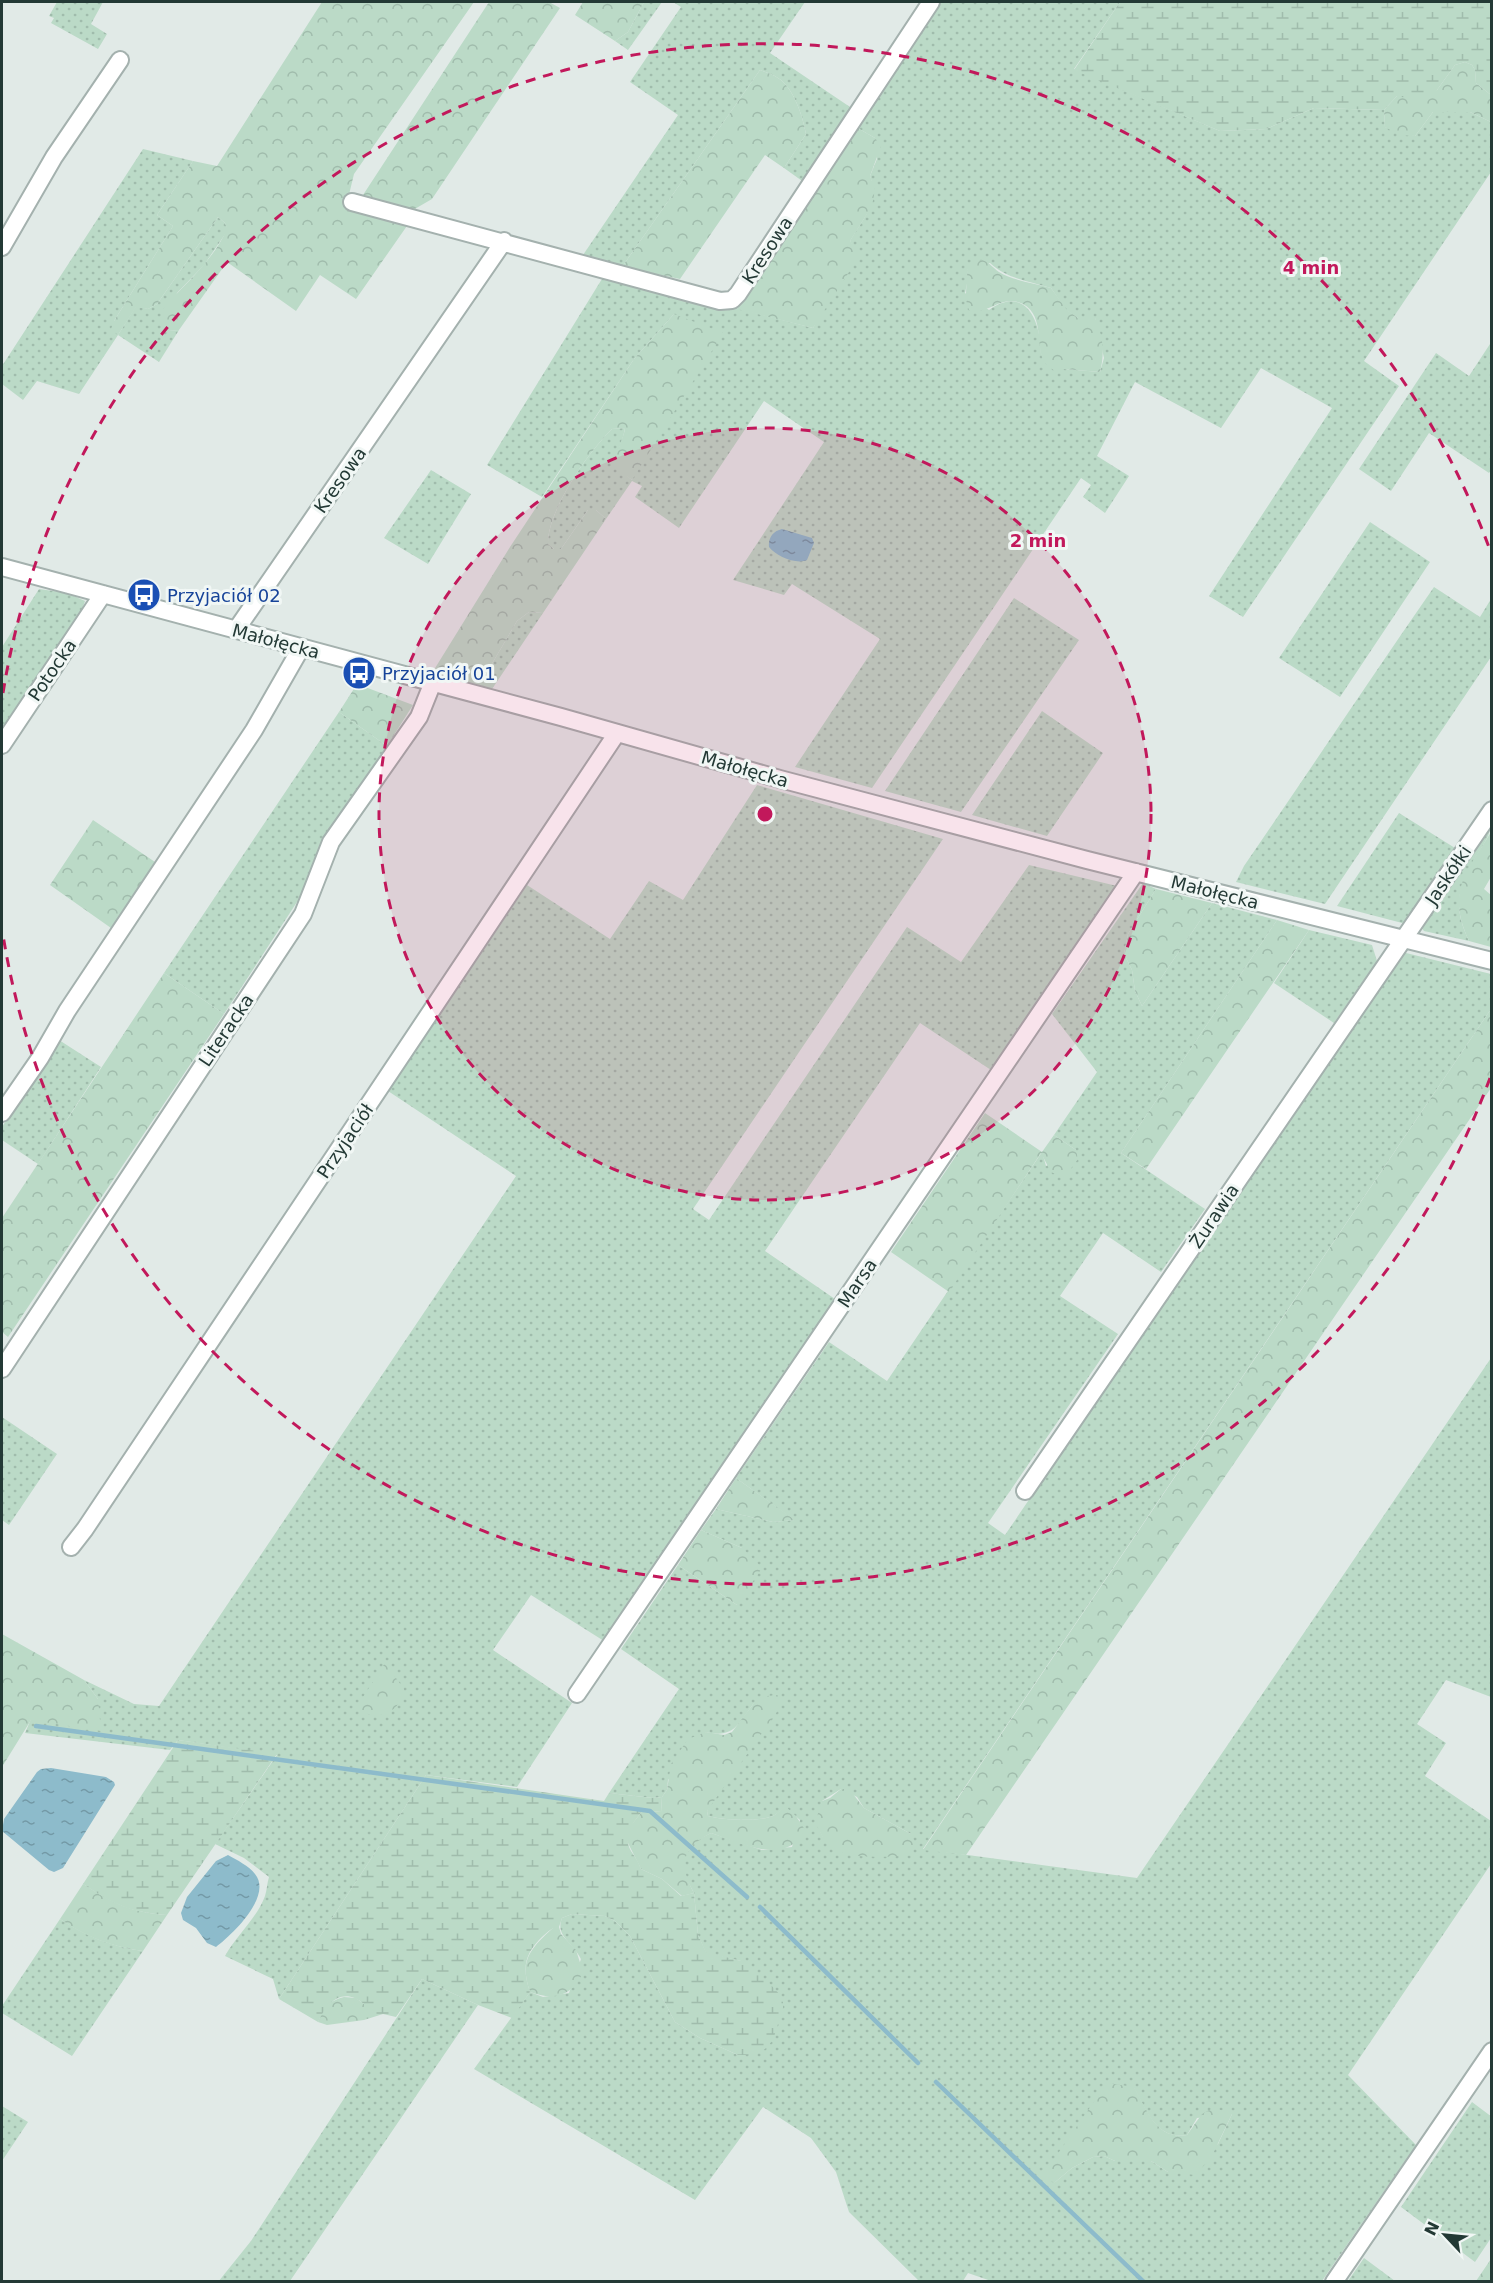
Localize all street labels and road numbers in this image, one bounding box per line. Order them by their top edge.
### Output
street label: Kresowa [737,212,797,288]
street label: Kresowa [310,443,370,517]
street label: Małołęcka [230,619,322,663]
street label: Potocka [24,635,80,705]
street label: Małołęcka [699,747,791,791]
street label: Jaskółki [1420,841,1475,909]
street label: Małołęcka [1169,871,1261,913]
street label: Literacka [194,990,258,1070]
street label: Przyjaciół [312,1099,378,1182]
street label: Żurawia [1185,1180,1243,1252]
street label: Marsa [833,1255,881,1311]

